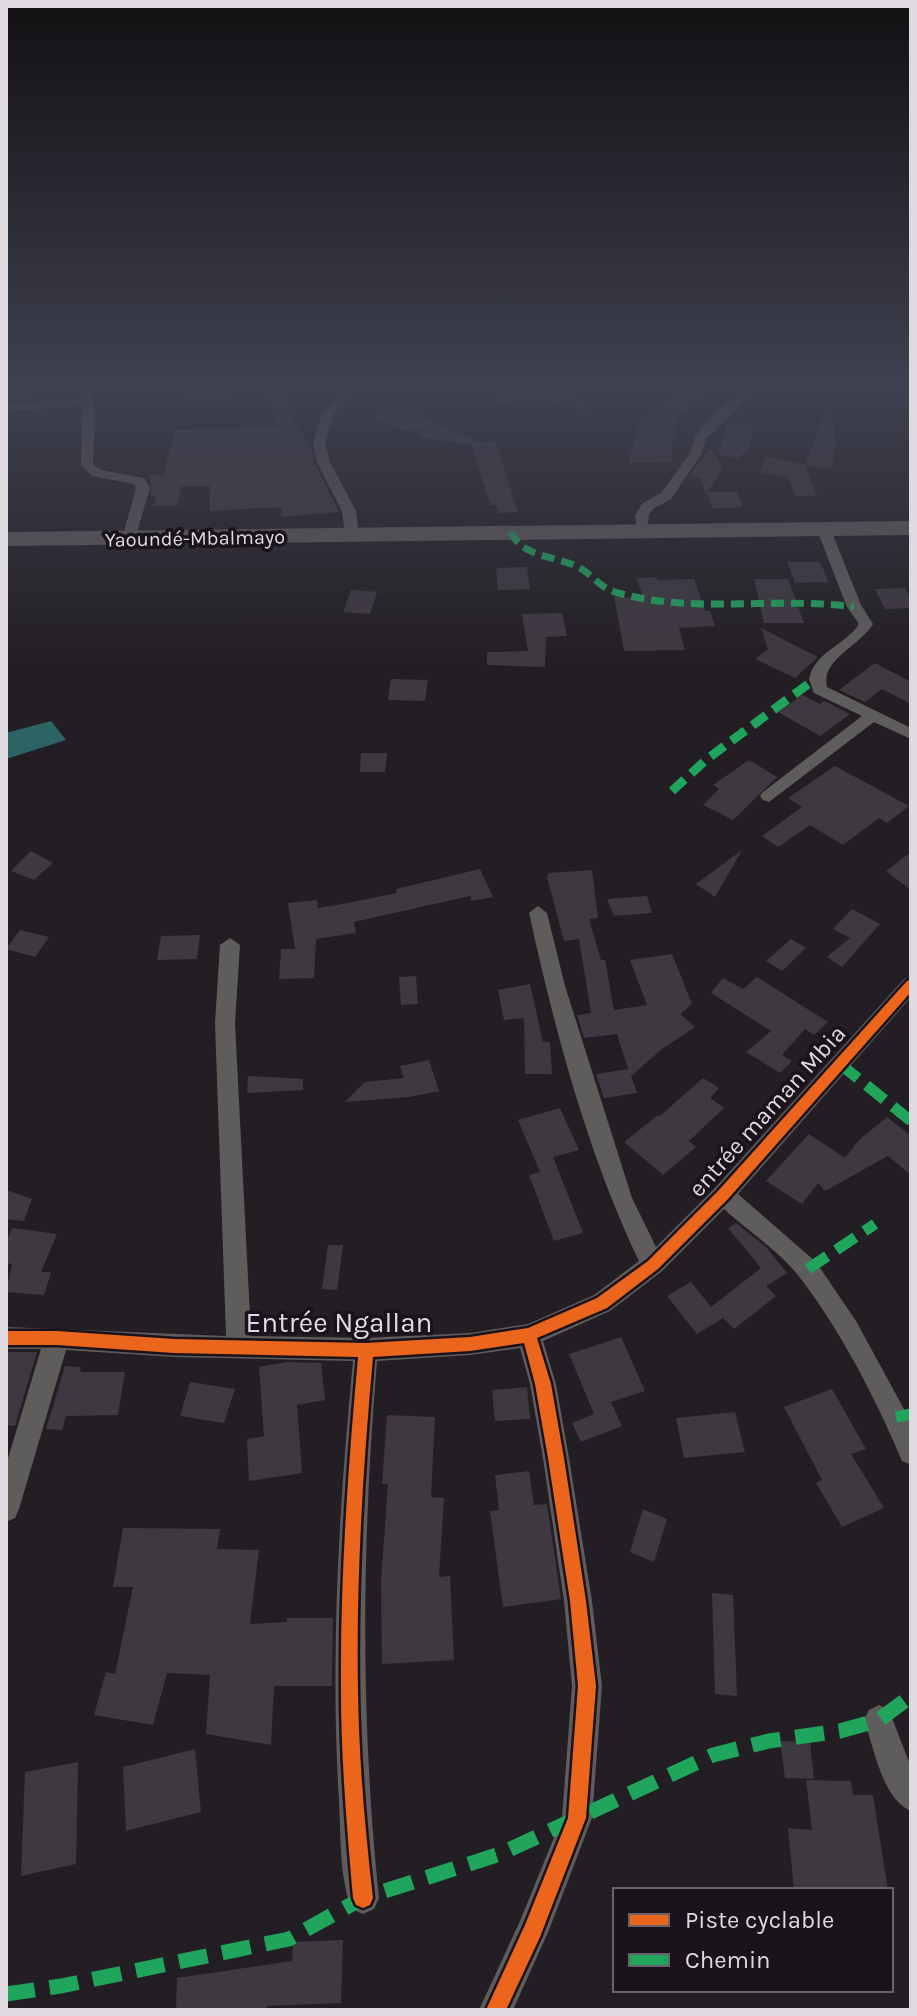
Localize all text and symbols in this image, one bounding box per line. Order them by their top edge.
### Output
street label: Yaoundé-Mbalmayo [105,525,285,552]
street label: entrée maman Mbia [683,1019,851,1203]
street label: Entrée Ngallan [245,1306,433,1339]
legend [613,1888,893,1992]
text: Piste cyclable [685,1906,834,1934]
text: Chemin [685,1946,771,1974]

